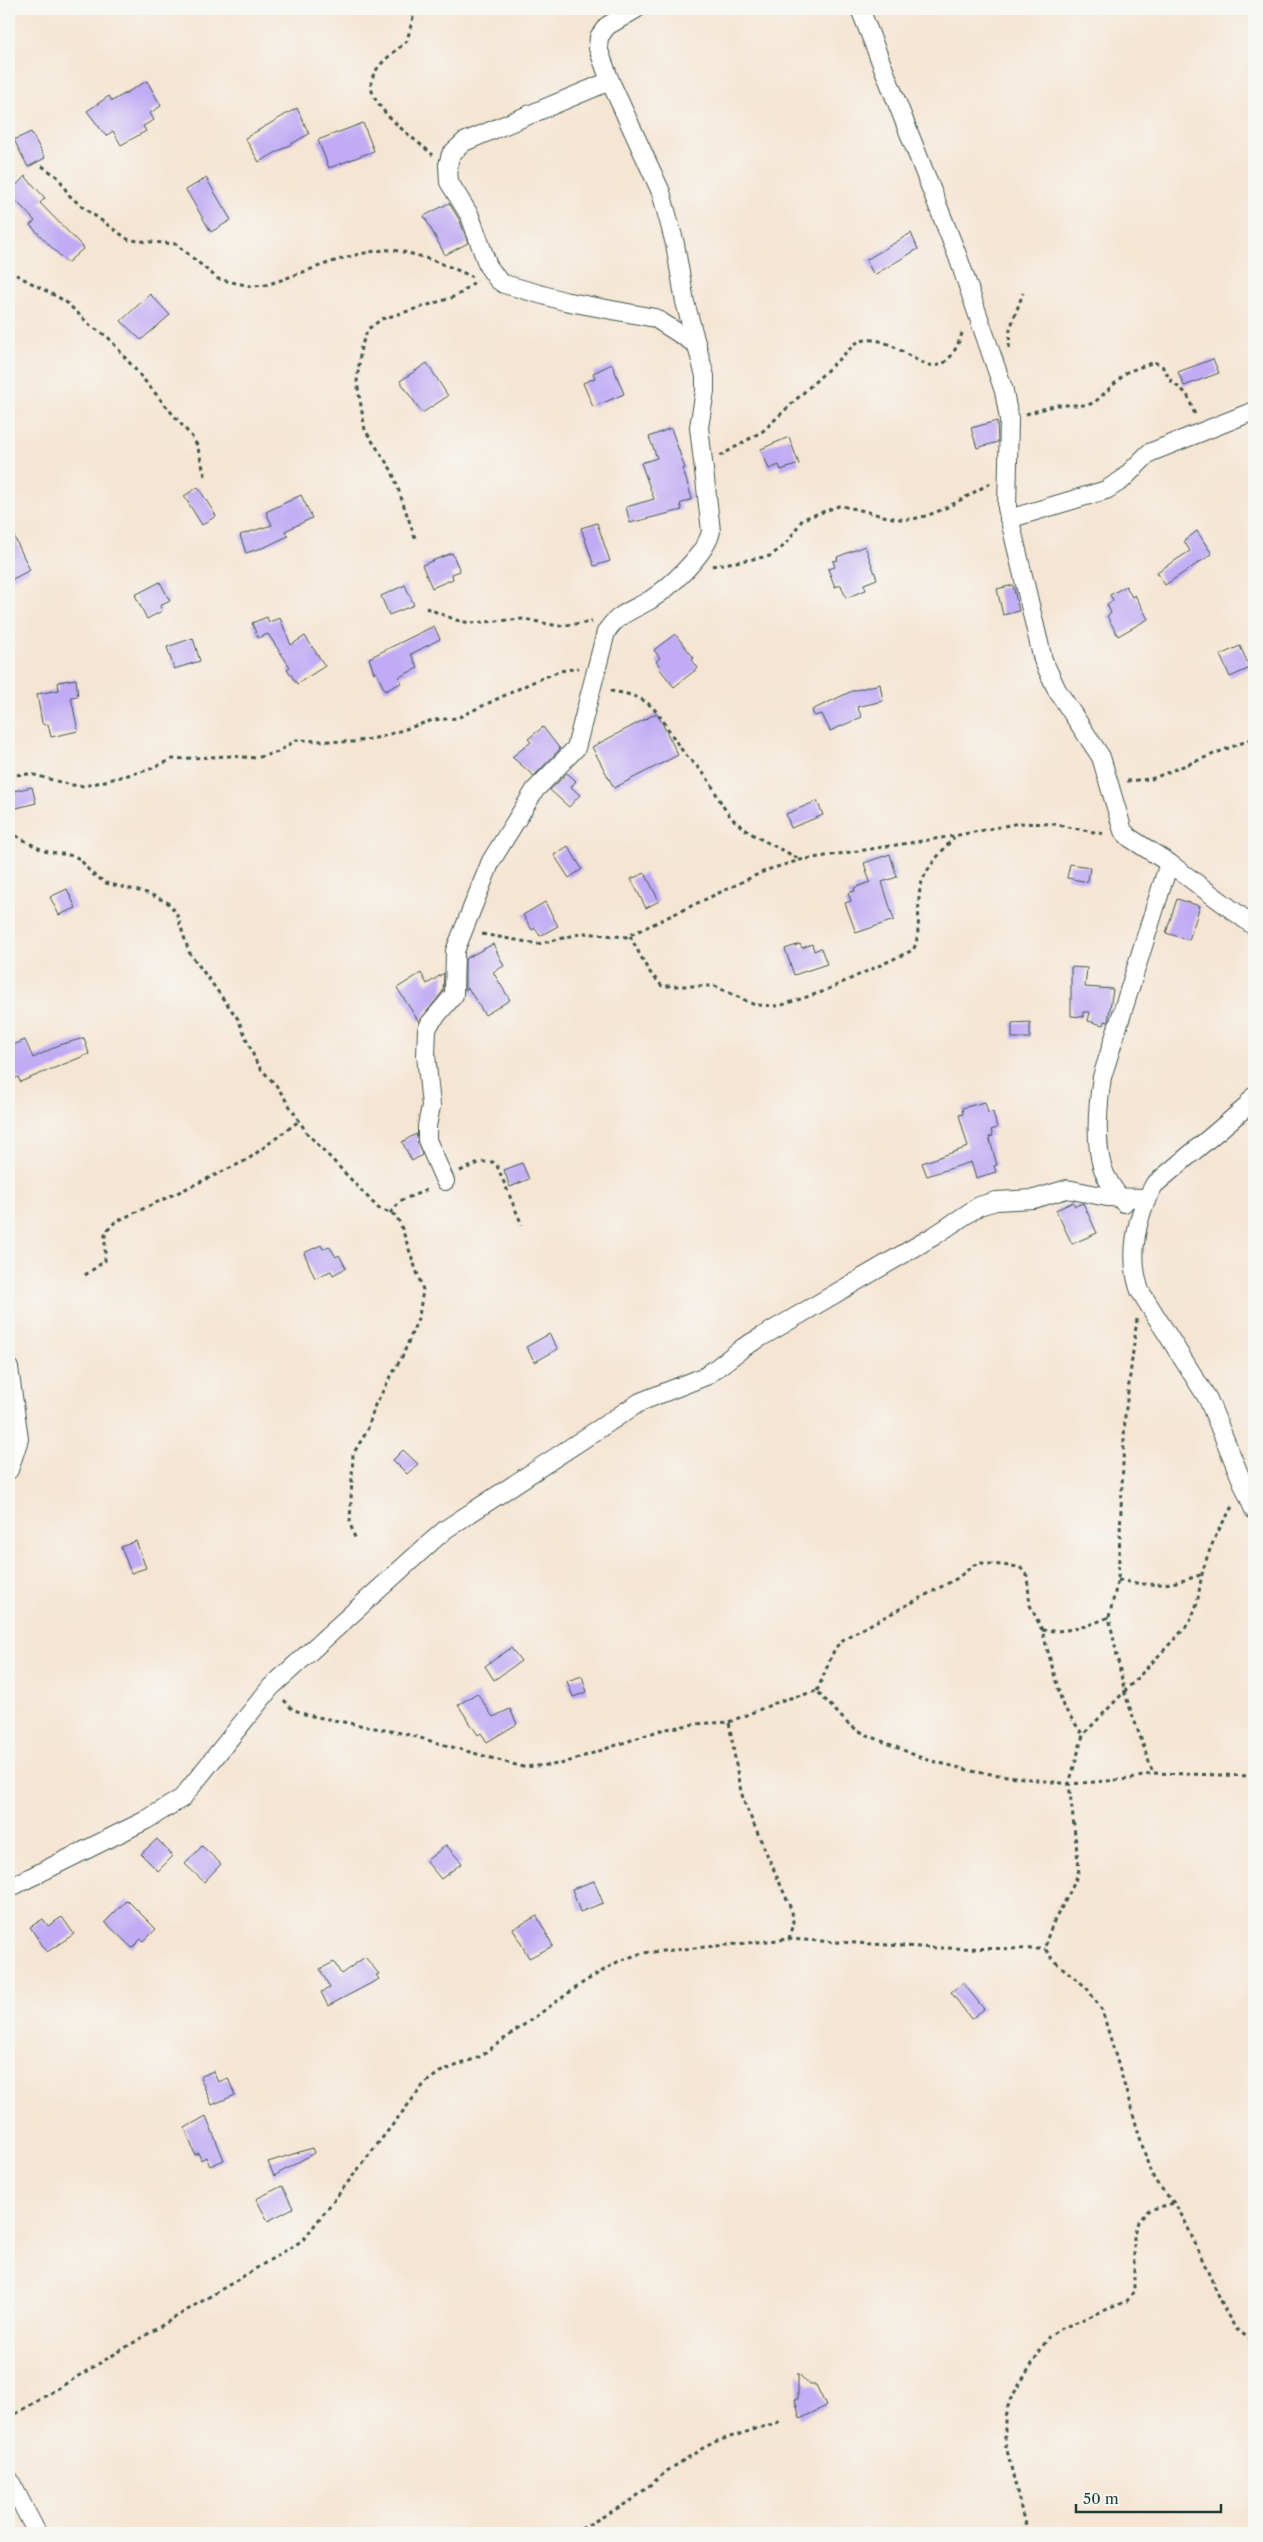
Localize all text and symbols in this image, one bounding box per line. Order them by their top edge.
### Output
scale bar [1076,2482,1220,2514]
text: 50 m [1083,2489,1119,2508]

